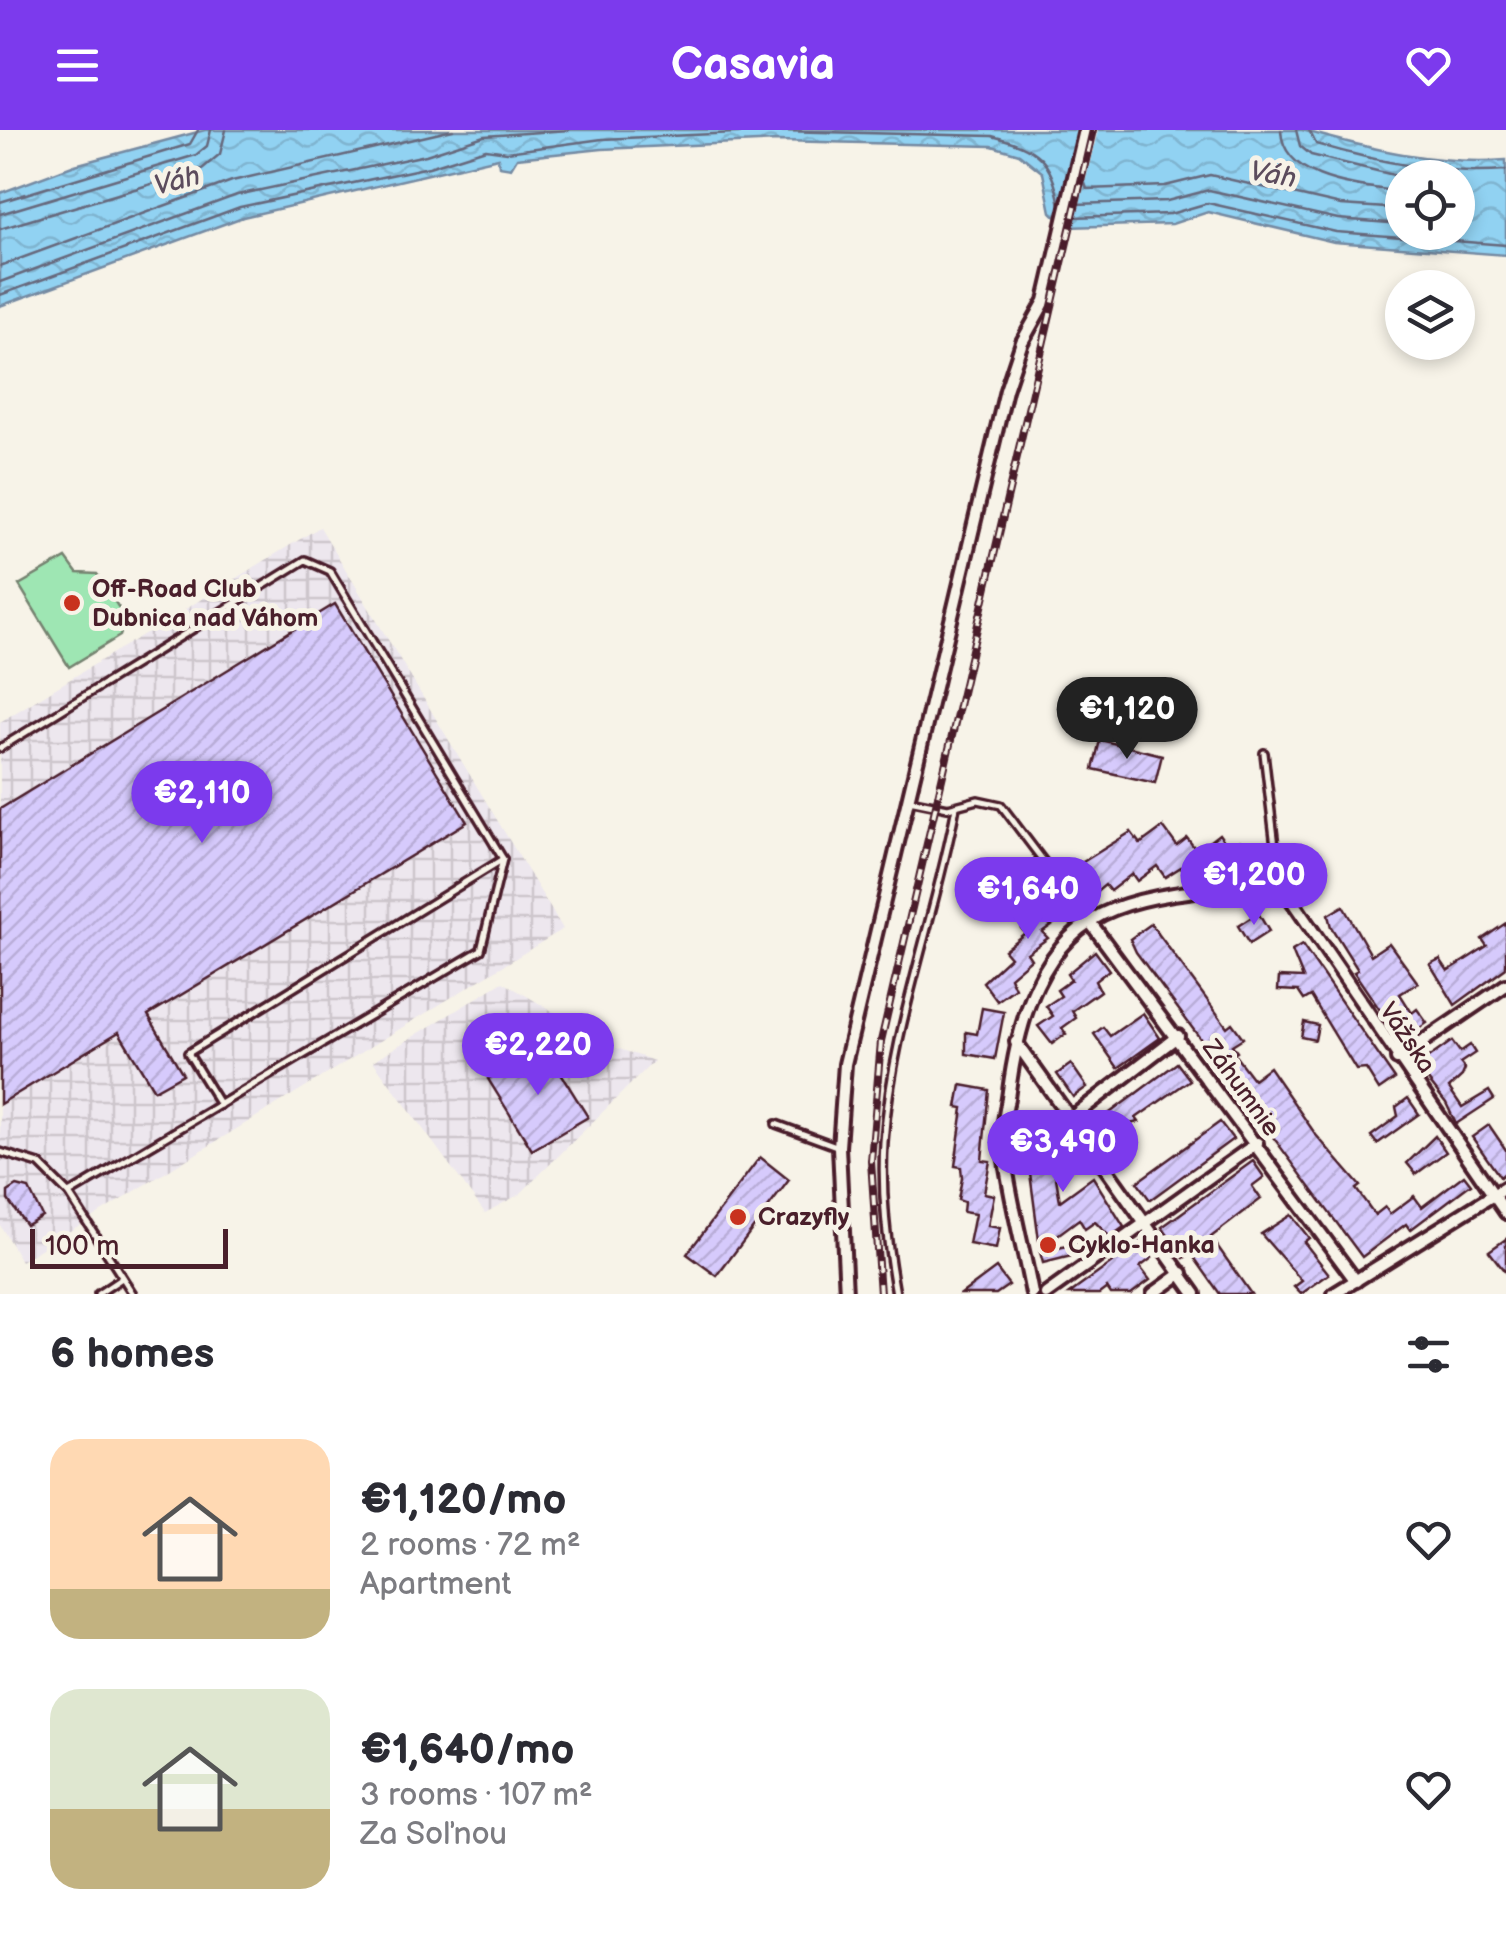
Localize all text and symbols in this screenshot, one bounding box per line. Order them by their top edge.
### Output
icon: menu [50,38,105,93]
text: Casavia [671,38,835,93]
icon: heart [1401,38,1456,93]
water label: Váh [1247,155,1299,195]
water label: Váh [150,159,204,203]
map controls [1385,160,1475,360]
button: locate [1385,160,1475,250]
button: layers [1385,270,1475,360]
place label: Off-Road Club Dubnica nad Váhom [92,574,318,634]
marker: Off-Road Club Dubnica nad Váhom [61,592,83,614]
pin: €1,120 [1046,677,1208,762]
text: €1,120 [1079,690,1175,729]
pin: €2,110 [121,761,283,846]
text: €2,110 [153,774,251,813]
pin: €1,200 [1173,843,1335,928]
text: €1,200 [1202,856,1306,895]
pin: €1,640 [947,857,1109,942]
text: €1,640 [977,870,1079,909]
street label: Vážska [1372,997,1442,1079]
pin: €2,220 [457,1013,619,1098]
text: €2,220 [484,1026,592,1065]
street label: Záhumnie [1195,1033,1287,1143]
pin: €3,490 [982,1110,1144,1195]
text: €3,490 [1009,1123,1117,1162]
place label: Crazyfly [758,1202,850,1233]
marker: Crazyfly [727,1206,749,1228]
scale bar [30,1224,228,1268]
text: 100 m [45,1230,119,1263]
place label: Cyklo-Hanka [1068,1230,1215,1261]
marker: Cyklo-Hanka [1037,1234,1059,1256]
icon: filters [1401,1327,1456,1382]
text: 6 homes [50,1329,214,1380]
text: €1,120/mo [360,1475,566,1526]
icon: home [130,1479,250,1599]
icon: heart [1401,1512,1456,1567]
text: 2 rooms · 72 m² [360,1526,581,1565]
text: Apartment [360,1565,511,1604]
text: €1,640/mo [360,1725,574,1776]
icon: home [130,1729,250,1849]
icon: heart [1401,1762,1456,1817]
text: 3 rooms · 107 m² [360,1776,593,1815]
text: Za Soľnou [360,1815,507,1854]

